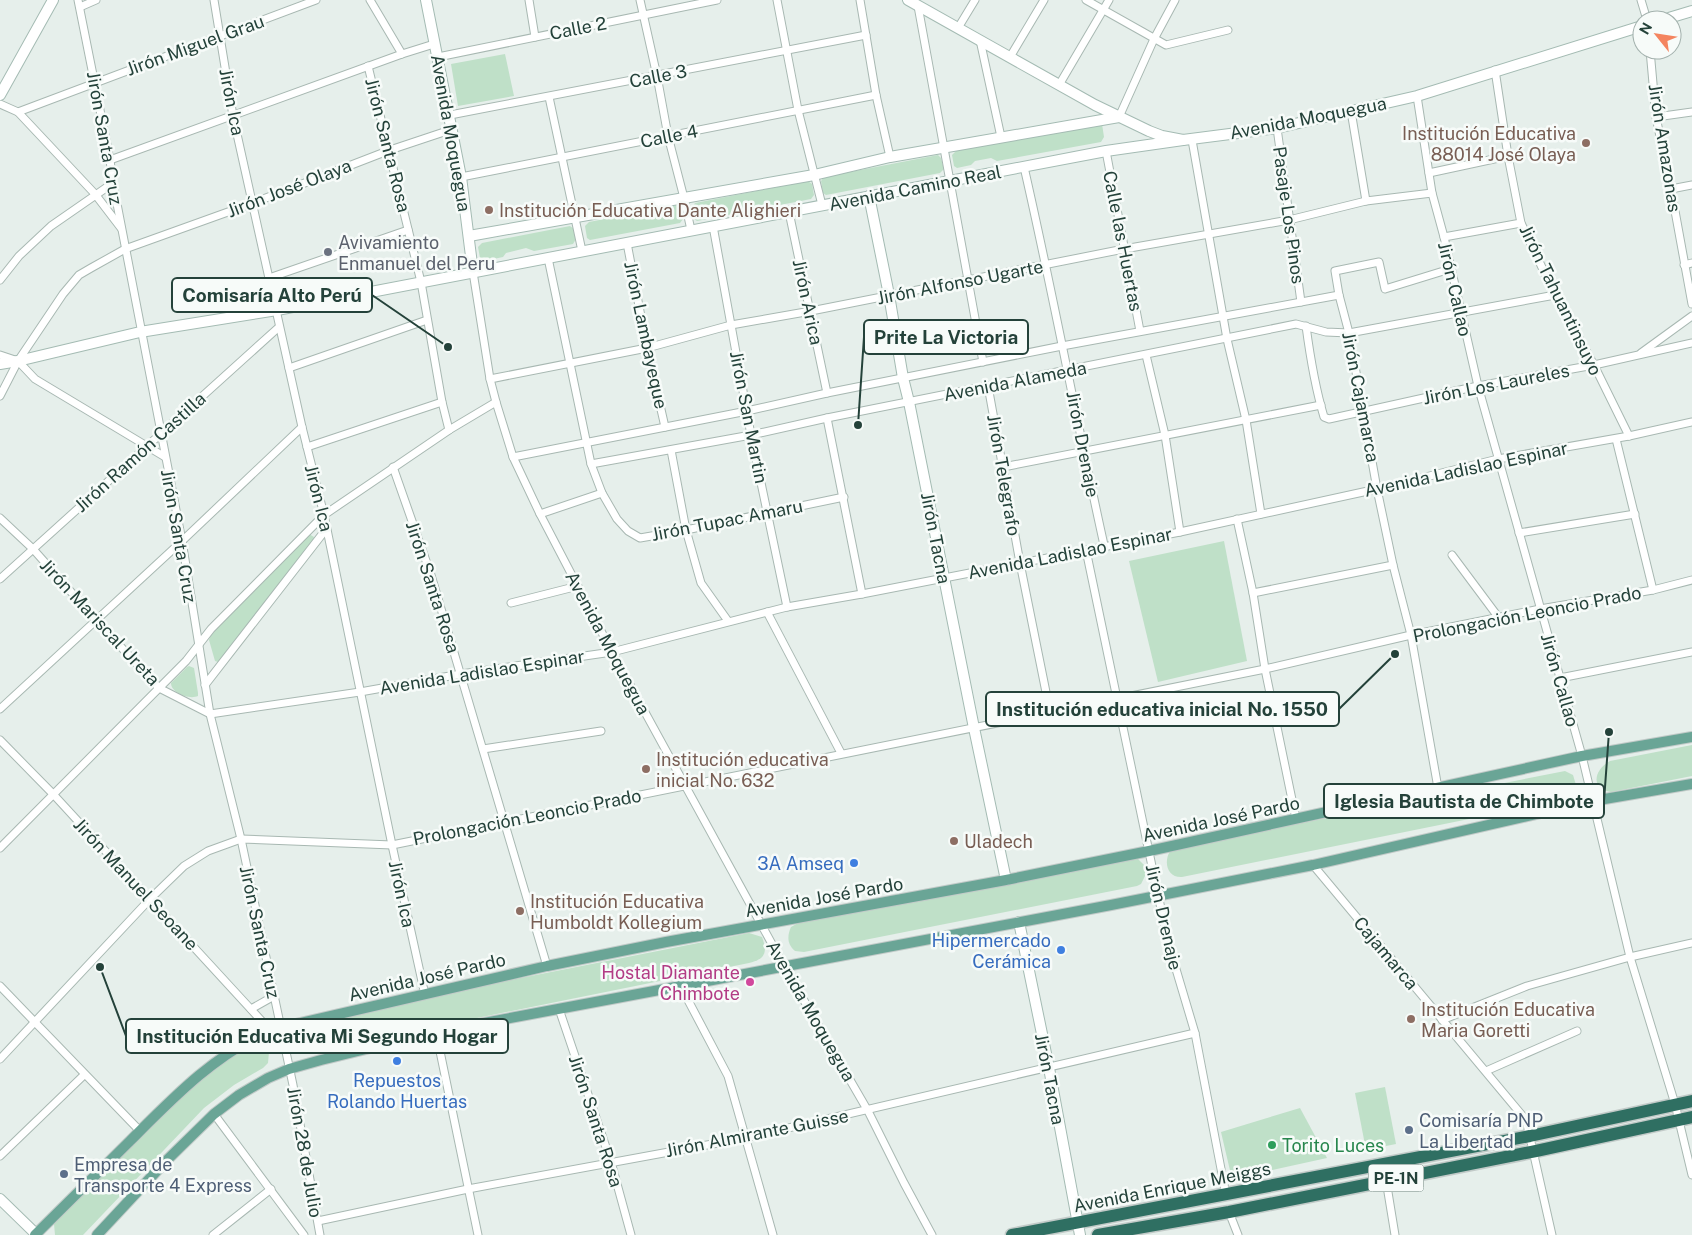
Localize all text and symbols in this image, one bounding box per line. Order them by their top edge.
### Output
street label: Jirón Miguel Grau [123,10,267,80]
north arrow [1632,10,1682,60]
street label: Calle 2 [548,12,608,44]
text: N [1636,20,1655,37]
street label: Avenida Moquegua [427,53,475,213]
street label: Calle 3 [627,60,689,92]
street label: Jirón Ica [215,67,249,137]
street label: Jirón Santa Cruz [83,70,127,206]
street label: Jirón Santa Rosa [361,76,415,214]
street label: Jirón Amazonas [1644,82,1686,214]
street label: Avenida Moquegua [1228,92,1388,144]
street label: Calle 4 [638,120,700,152]
place label: Institución Educativa 88014 José Olaya [1402,123,1576,165]
marker: Institución Educativa 88014 José Olaya [1580,137,1592,149]
street label: Pasaje Los Pinos [1269,145,1309,285]
street label: Jirón José Olaya [224,155,354,221]
street label: Avenida Camino Real [827,161,1003,215]
street label: Calle las Huertas [1099,169,1147,313]
place label: Institución Educativa Dante Alighieri [499,200,801,221]
marker: Institución Educativa Dante Alighieri [483,204,495,216]
street label: Jirón Tahuantinsuyo [1515,221,1607,379]
place label: Avivamiento Enmanuel del Peru [338,232,495,274]
street label: Jirón Callao [1434,240,1476,338]
marker: Avivamiento Enmanuel del Peru [322,246,334,258]
street label: Jirón Alfonso Ugarte [875,256,1045,308]
street label: Jirón Arica [789,257,827,347]
street label: Jirón Lambayeque [620,259,672,411]
callout: Comisaría Alto Perú [172,278,372,312]
text: Comisaría Alto Perú [182,284,362,306]
callout: Prite La Victoria [864,320,1028,354]
text: Prite La Victoria [874,326,1018,348]
street label: Jirón Cajamarca [1338,330,1384,464]
street label: Jirón San Martin [726,349,772,485]
street label: Avenida Alameda [942,357,1088,405]
street label: Jirón Los Laureles [1421,359,1571,409]
street label: Jirón Ramón Castilla [70,388,210,516]
street label: Jirón Drenaje [1062,389,1104,499]
street label: Jirón Telegrafo [983,413,1025,537]
street label: Avenida Ladislao Espinar [1362,437,1570,501]
street label: Jirón Ica [301,462,337,534]
street label: Jirón Santa Cruz [157,468,201,604]
street label: Jirón Tacna [917,490,955,586]
street label: Jirón Tupac Amaru [649,495,805,545]
street label: Jirón Santa Rosa [402,518,464,656]
street label: Avenida Ladislao Espinar [966,523,1174,583]
street label: Jirón Mariscal Ureta [36,554,164,690]
street label: Avenida Moquegua [561,568,655,718]
street label: Prolongación Leoncio Prado [1411,582,1643,646]
street label: Jirón Callao [1537,631,1583,729]
street label: Avenida Ladislao Espinar [378,645,586,699]
callout: Institución educativa inicial No. 1550 [986,692,1339,726]
text: Institución educativa inicial No. 1550 [996,698,1328,720]
place label: Institución educativa inicial No. 632 [656,749,829,791]
marker: Institución educativa inicial No. 632 [640,763,652,775]
callout: Iglesia Bautista de Chimbote [1324,784,1604,818]
street label: Prolongación Leoncio Prado [411,785,643,849]
text: Iglesia Bautista de Chimbote [1334,790,1594,812]
street label: Avenida José Pardo [1140,792,1302,846]
street label: Jirón Manuel Seoane [69,814,203,954]
place label: Uladech [964,831,1033,852]
marker: Uladech [948,835,960,847]
place label: 3A Amseq [757,853,844,874]
marker: 3A Amseq [848,857,860,869]
street label: Jirón Ica [385,859,419,929]
street label: Jirón Drenaje [1142,862,1186,972]
street label: Jirón Santa Cruz [236,864,284,1000]
street label: Avenida José Pardo [743,873,905,921]
place label: Institución Educativa Humboldt Kollegium [530,891,704,933]
marker: Institución Educativa Humboldt Kollegium [514,905,526,917]
street label: Cajamarca [1349,912,1423,994]
place label: Hipermercado Cerámica [931,930,1051,972]
street label: Avenida Moquegua [762,937,860,1085]
marker: Hipermercado Cerámica [1055,944,1067,956]
street label: Avenida José Pardo [346,949,508,1005]
place label: Hostal Diamante Chimbote [601,962,740,1004]
marker: Hostal Diamante Chimbote [744,976,756,988]
place label: Institución Educativa Maria Goretti [1421,999,1595,1041]
marker: Institución Educativa Maria Goretti [1405,1013,1417,1025]
callout: Institución Educativa Mi Segundo Hogar [126,1019,508,1053]
text: Institución Educativa Mi Segundo Hogar [136,1025,498,1047]
street label: Jirón Tacna [1031,1031,1069,1127]
street label: Jirón Santa Rosa [565,1052,627,1190]
marker: Repuestos Rolando Huertas [391,1055,403,1067]
place label: Repuestos Rolando Huertas [327,1070,467,1112]
street label: Jirón 28 de Julio [283,1085,327,1219]
street label: Jirón Almirante Guisse [664,1105,850,1161]
place label: Comisaría PNP La Libertad [1419,1110,1543,1152]
marker: Comisaría PNP La Libertad [1403,1124,1415,1136]
place label: Torito Luces [1282,1135,1384,1156]
marker: Torito Luces [1266,1139,1278,1151]
place label: Empresa de Transporte 4 Express [74,1154,252,1196]
street label: Avenida Enrique Meiggs [1072,1158,1272,1216]
road number: PE-1N [1368,1164,1424,1192]
marker: Empresa de Transporte 4 Express [58,1168,70,1180]

